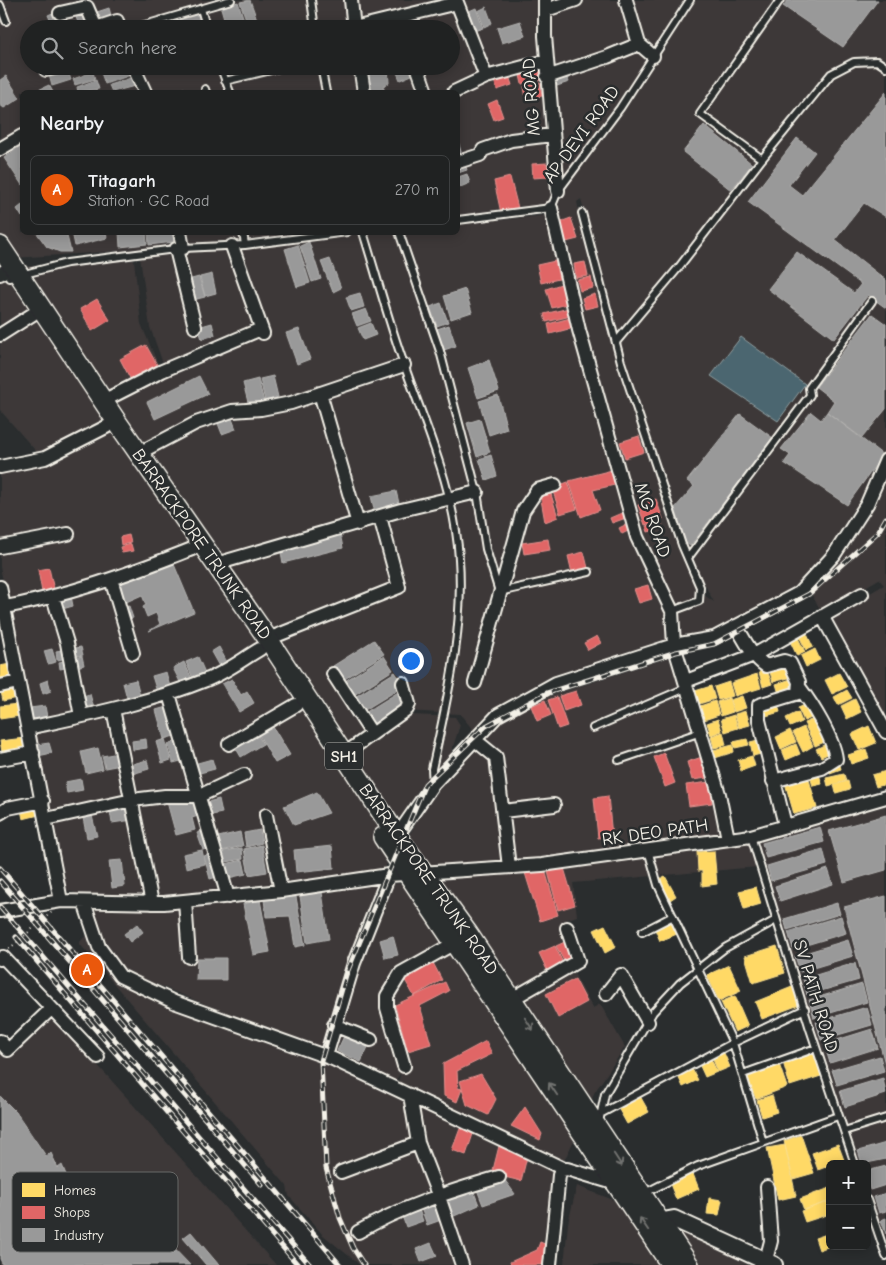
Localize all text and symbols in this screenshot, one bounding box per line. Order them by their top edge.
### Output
search box [20,20,460,75]
icon: search [38,34,66,62]
text: Search here [78,37,177,59]
street label: MG ROAD [518,57,545,137]
street label: AP DEVI ROAD [539,81,624,187]
text: Nearby [40,111,104,135]
text: Titagarh [88,170,156,192]
text: A [53,181,61,199]
text: 270 m [395,181,439,199]
text: Station · GC Road [88,192,209,210]
street label: BARRACKPORE TRUNK ROAD [127,445,276,644]
street label: MG ROAD [630,480,675,560]
your location [398,648,424,674]
road number: SH1 [325,742,363,769]
street label: BARRACKPORE TRUNK ROAD [354,780,503,979]
street label: RK DEO PATH [600,815,710,850]
street label: SV PATH ROAD [788,937,843,1055]
pin: A [71,951,103,989]
one-way arrow [524,1017,534,1031]
one-way arrow [548,1083,558,1097]
one-way arrow [613,1153,623,1167]
map controls [826,1160,871,1250]
button: + [826,1160,871,1205]
legend [12,1172,178,1252]
text: Homes [54,1182,96,1199]
text: Shops [54,1204,90,1221]
button: − [826,1205,871,1250]
one-way arrow [639,1218,649,1232]
text: Industry [54,1227,104,1244]

